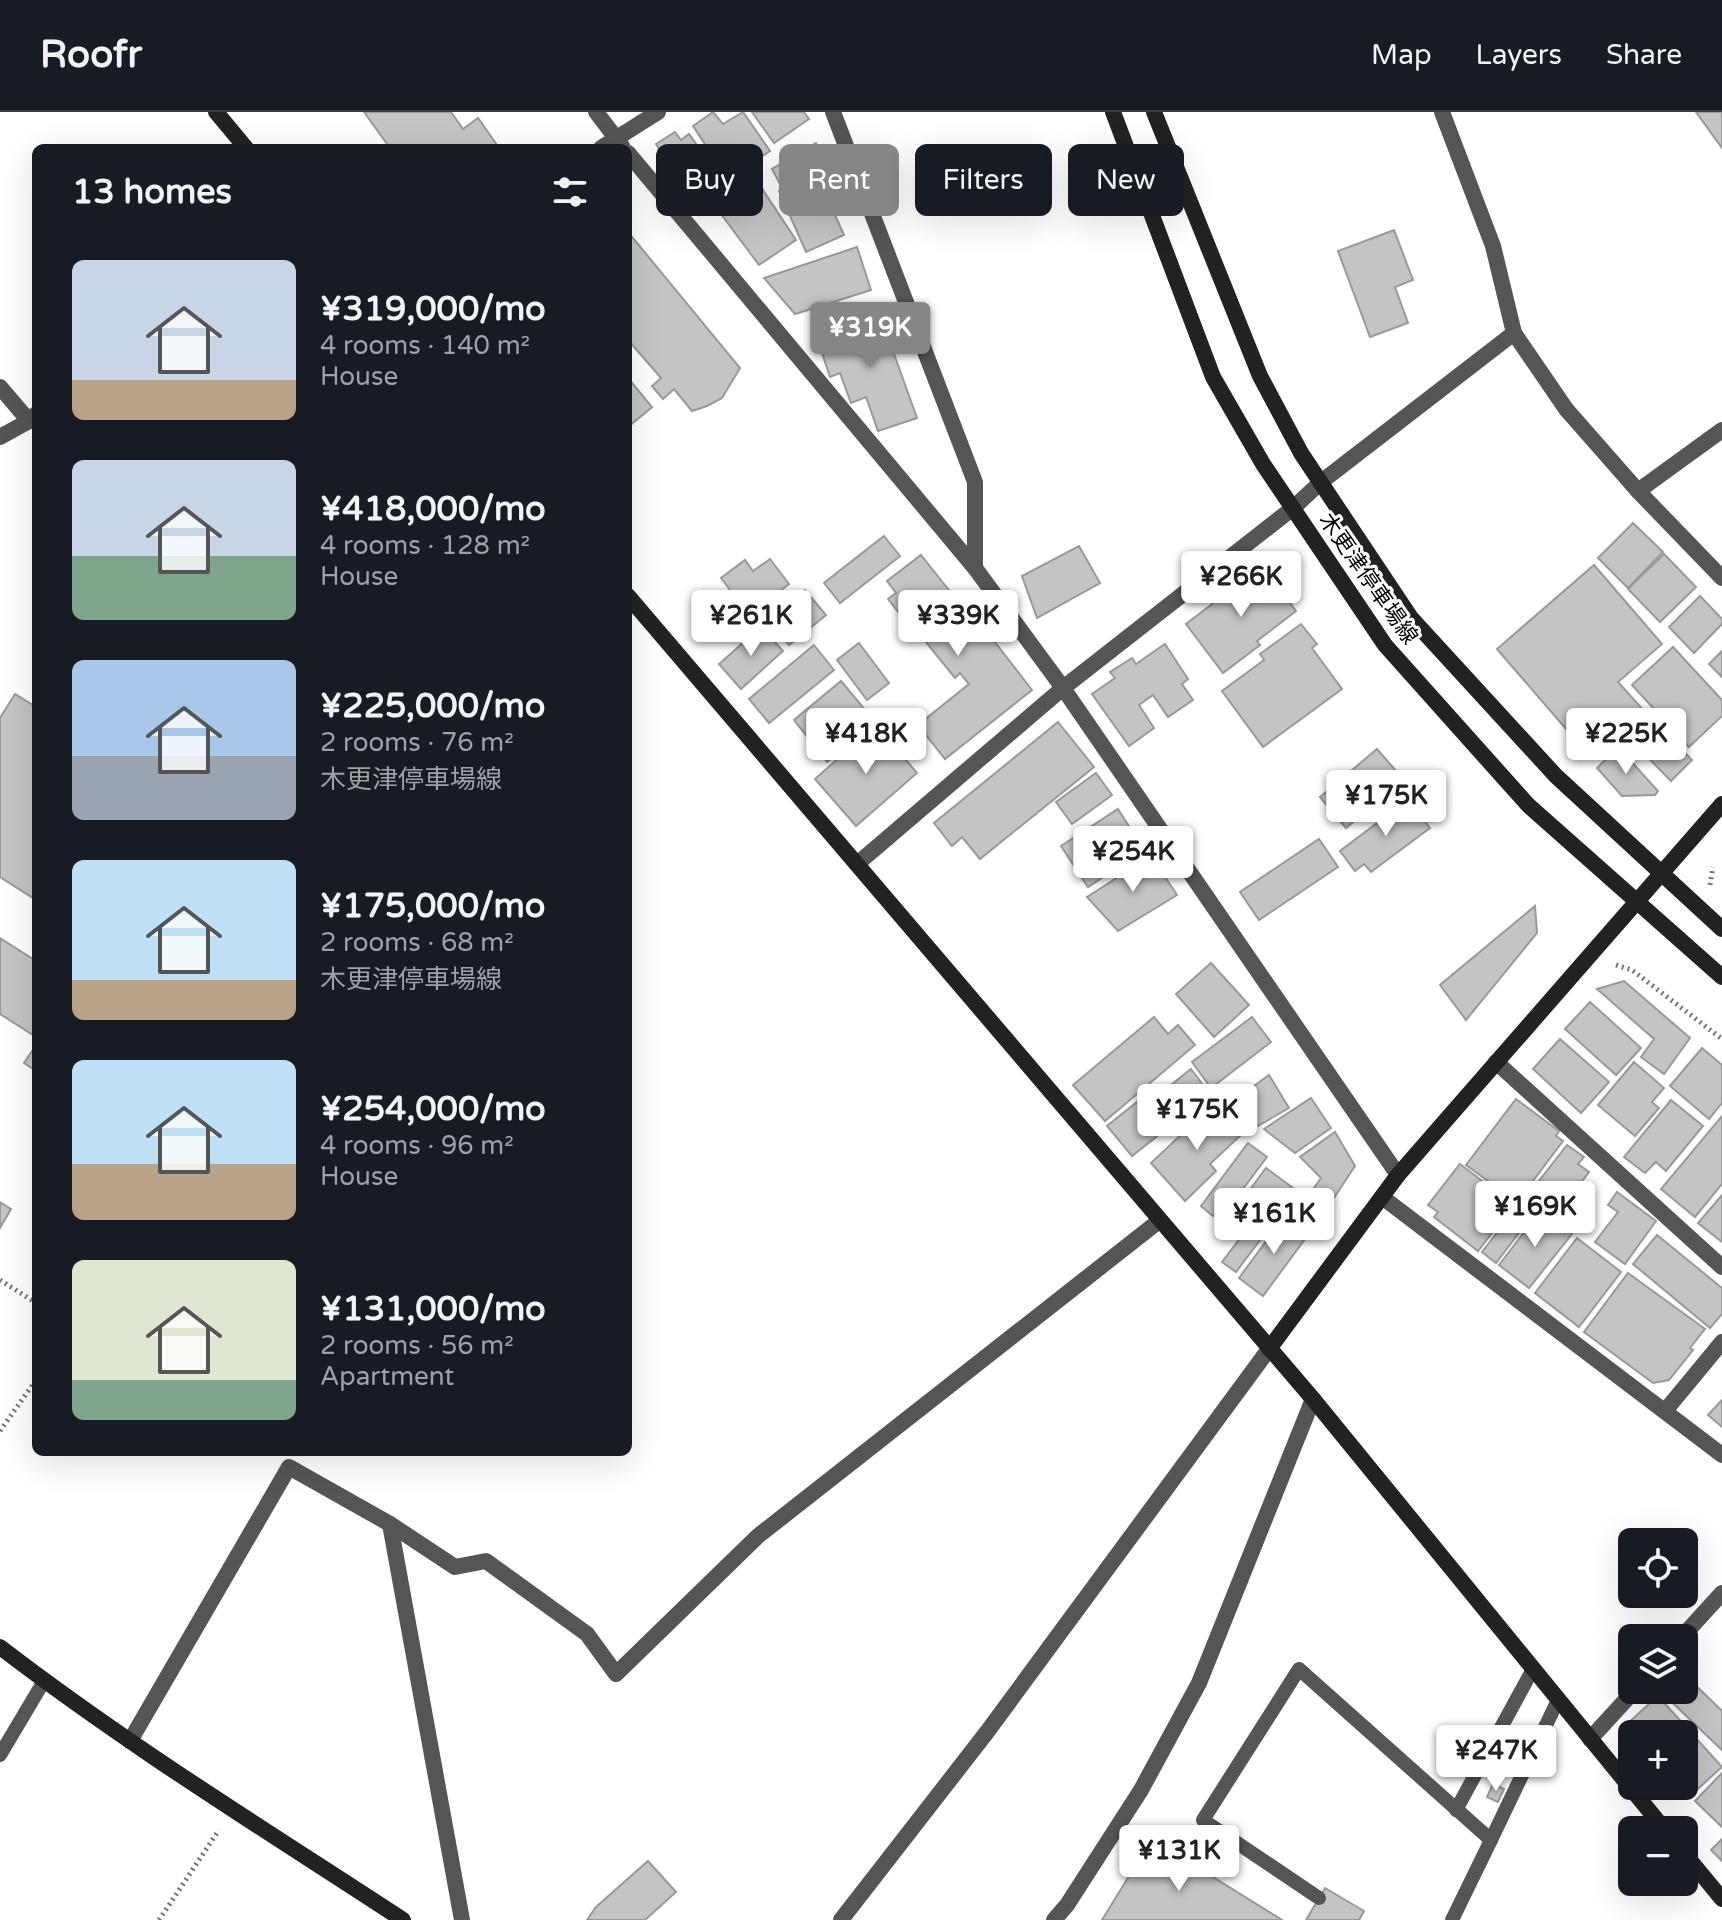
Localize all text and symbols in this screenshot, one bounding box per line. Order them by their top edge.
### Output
text: Roofr [40,32,142,78]
text: Map [1371,38,1432,72]
text: Layers [1476,38,1562,72]
text: Share [1606,38,1682,72]
chip: Buy [656,144,763,216]
chip: Rent [779,144,899,216]
chip: Filters [915,144,1052,216]
chip: New [1068,144,1184,216]
icon: filters [548,170,592,214]
text: 13 homes [72,172,232,213]
text: ¥319,000/mo [320,289,546,330]
icon: home [136,292,232,388]
pin: ¥319K [814,302,926,370]
text: ¥319K [828,312,912,343]
text: 4 rooms · 140 m² [320,330,530,361]
text: House [320,361,398,392]
text: ¥418,000/mo [320,489,546,530]
icon: home [136,492,232,588]
street label: 木更津停車場線 [1313,508,1423,649]
text: 4 rooms · 128 m² [320,530,530,561]
pin: ¥266K [1185,551,1297,619]
text: House [320,561,398,592]
text: ¥266K [1199,561,1283,592]
pin: ¥261K [695,590,807,658]
pin: ¥339K [902,590,1014,658]
text: ¥261K [709,600,793,631]
text: ¥339K [916,600,1000,631]
text: ¥225,000/mo [320,686,545,727]
icon: home [136,692,232,788]
pin: ¥418K [810,708,922,776]
pin: ¥225K [1570,708,1682,776]
text: ¥418K [824,718,908,749]
text: ¥225K [1584,718,1668,749]
text: 2 rooms · 76 m² [320,727,514,758]
text: 木更津停車場線 [320,764,502,795]
pin: ¥175K [1330,770,1442,838]
text: ¥175K [1344,780,1428,811]
pin: ¥254K [1077,826,1189,894]
text: ¥254K [1091,836,1175,867]
text: ¥175,000/mo [320,886,545,927]
icon: home [136,892,232,988]
text: 2 rooms · 68 m² [320,927,514,958]
text: 木更津停車場線 [320,964,502,995]
pin: ¥175K [1141,1084,1253,1152]
text: ¥254,000/mo [320,1089,546,1130]
icon: home [136,1092,232,1188]
text: ¥175K [1155,1094,1239,1125]
text: 4 rooms · 96 m² [320,1130,514,1161]
text: House [320,1161,398,1192]
pin: ¥169K [1479,1181,1591,1249]
pin: ¥161K [1218,1188,1330,1256]
text: ¥169K [1493,1191,1577,1222]
text: ¥161K [1232,1198,1316,1229]
text: ¥131,000/mo [320,1289,546,1330]
icon: home [136,1292,232,1388]
text: 2 rooms · 56 m² [320,1330,514,1361]
text: Apartment [320,1361,454,1392]
map controls [1618,1528,1698,1896]
button: locate [1618,1528,1698,1608]
button: layers [1618,1624,1698,1704]
button: + [1618,1720,1698,1800]
pin: ¥247K [1440,1725,1552,1793]
text: ¥247K [1454,1735,1538,1766]
button: − [1618,1816,1698,1896]
pin: ¥131K [1123,1825,1235,1893]
text: ¥131K [1137,1835,1221,1866]

